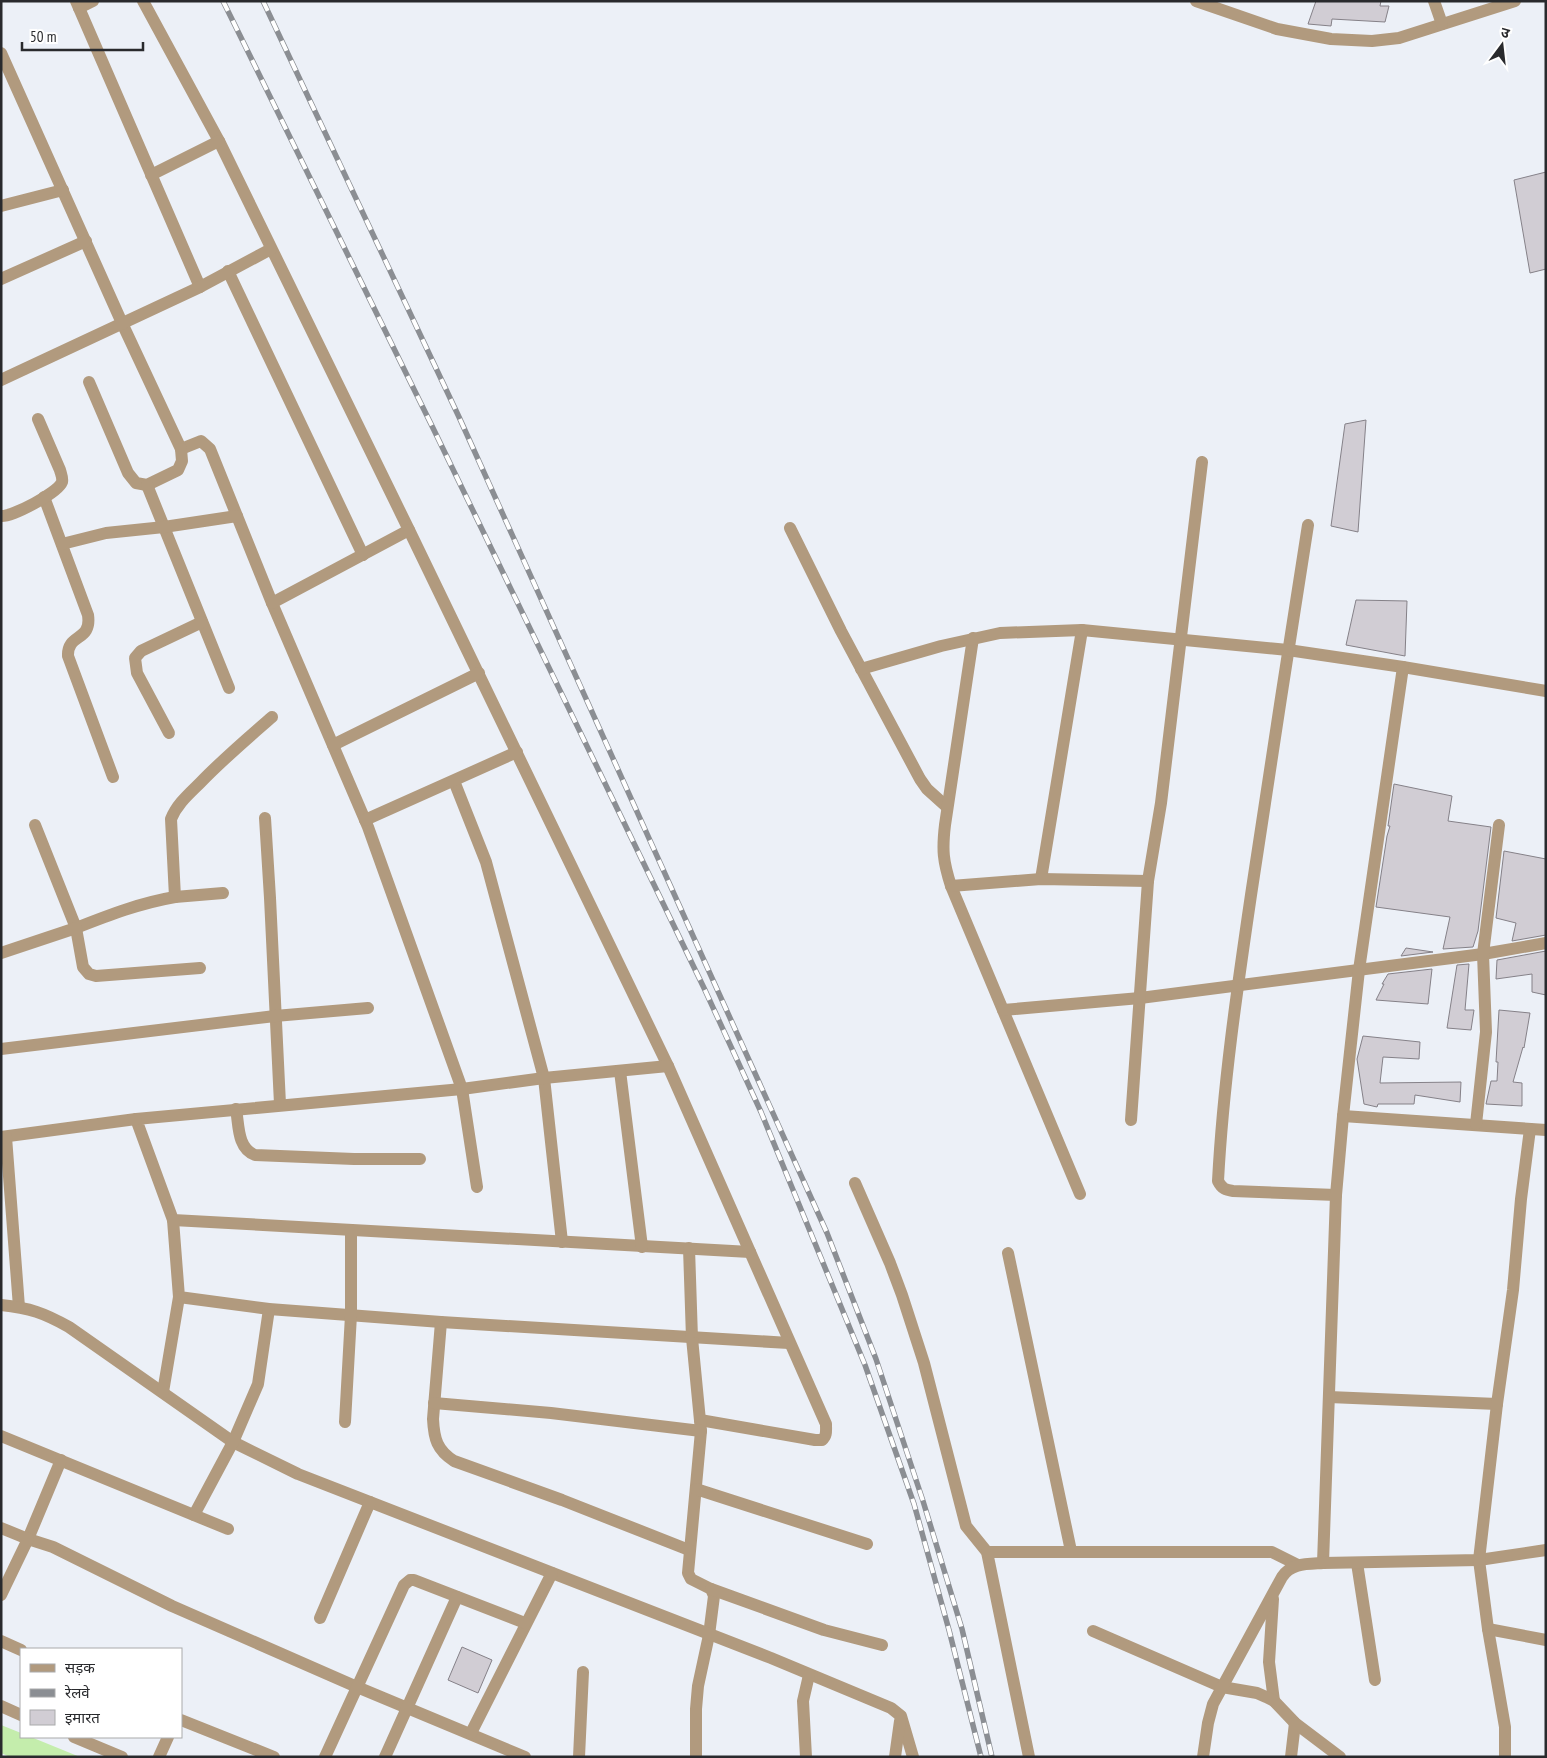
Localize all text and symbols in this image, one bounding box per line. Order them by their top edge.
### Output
scale bar [22,20,144,52]
north arrow [1477,20,1527,70]
text: उ [1499,23,1512,42]
text: 50 m [30,27,56,46]
legend [20,1648,182,1738]
text: सड़क [65,1658,95,1677]
text: रेलवे [64,1683,90,1702]
text: इमारत [65,1708,100,1727]

